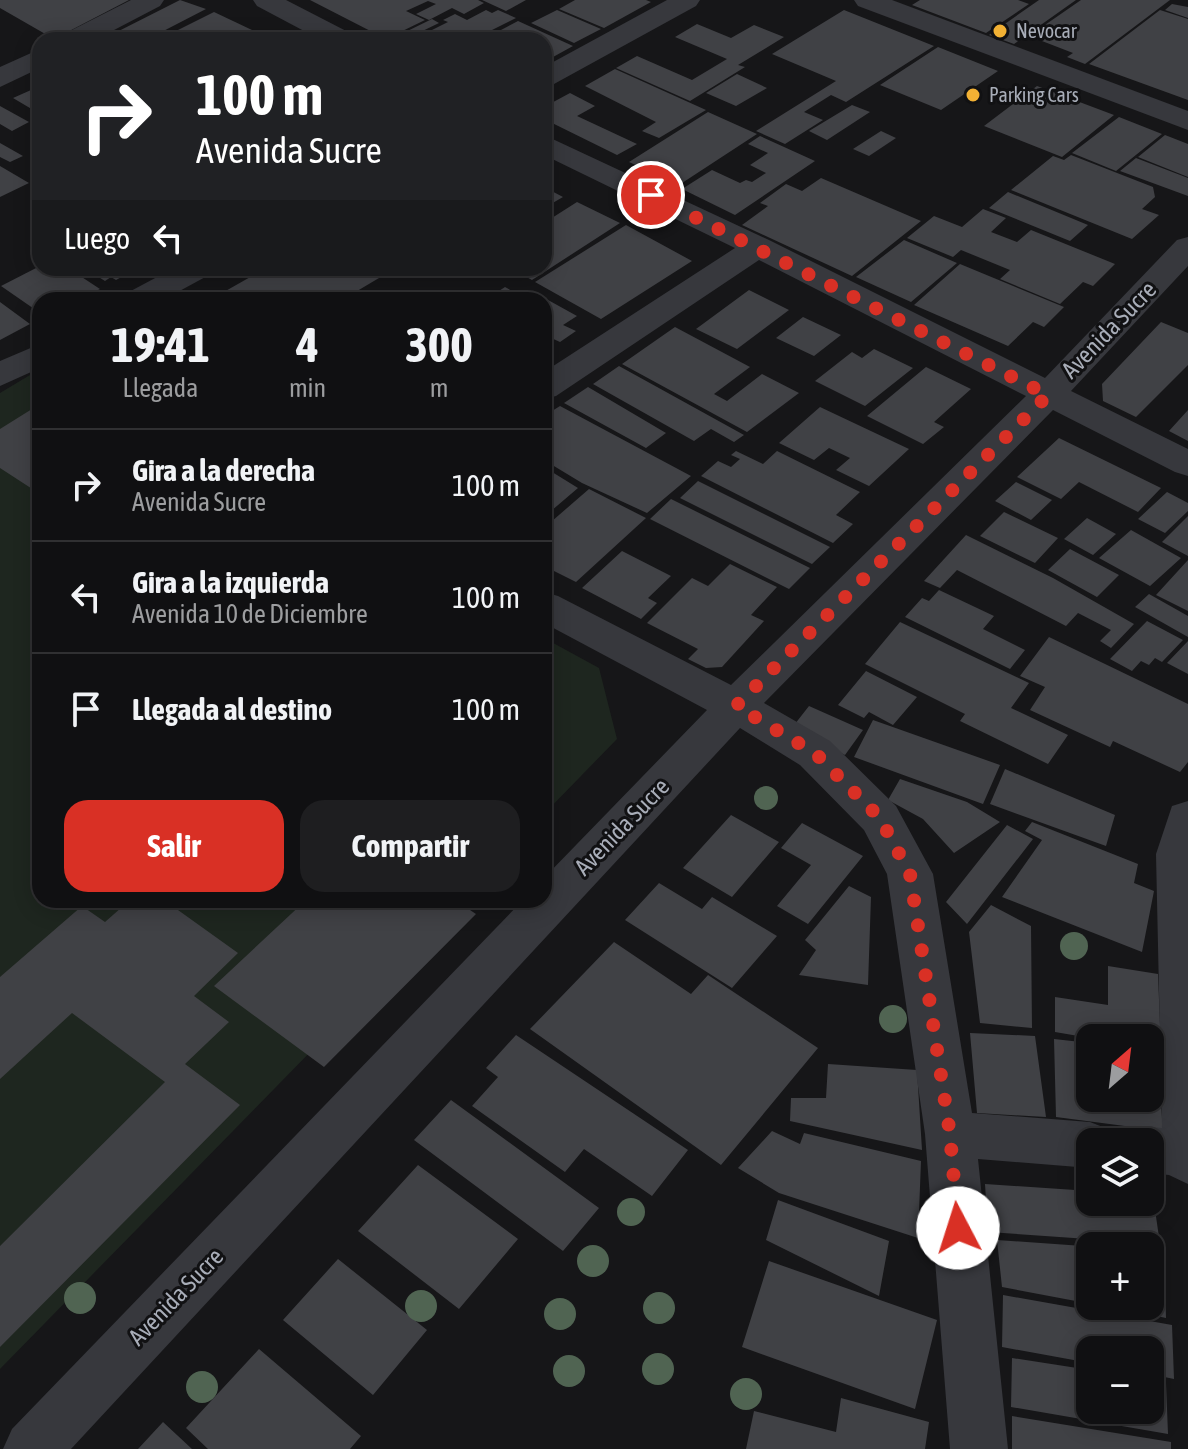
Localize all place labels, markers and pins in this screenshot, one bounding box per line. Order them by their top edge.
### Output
place label: Nevocar [1016,19,1078,42]
marker: Nevocar [991,22,1009,40]
place label: Parking Cars [989,83,1079,106]
marker: Parking Cars [964,86,982,104]
pin [617,161,685,229]

